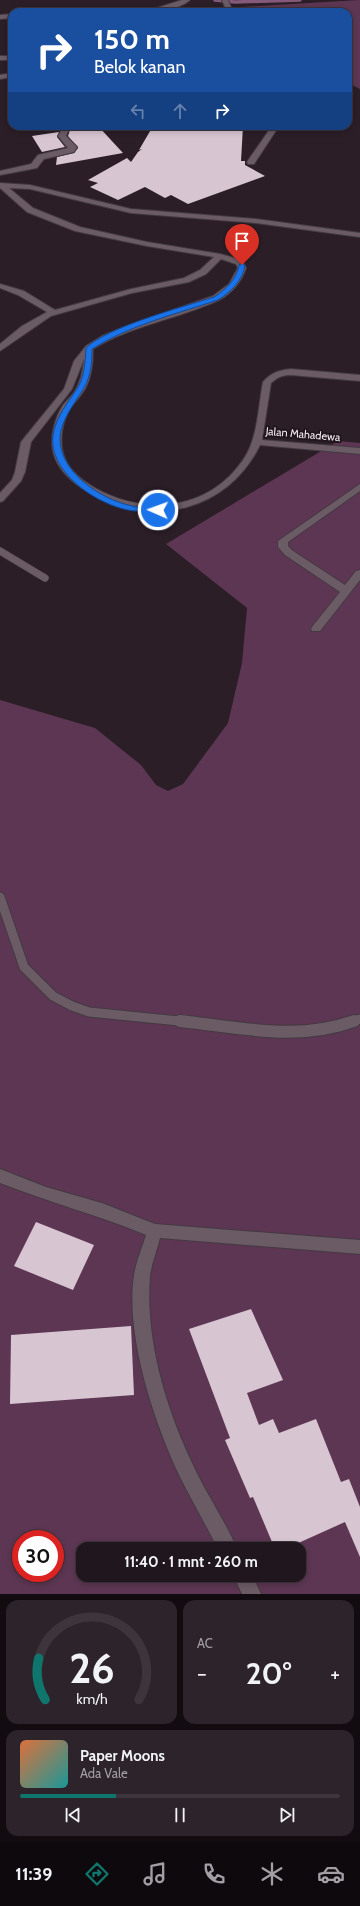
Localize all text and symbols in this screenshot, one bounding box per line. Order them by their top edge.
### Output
text: 150 m [94,22,170,56]
icon: right [28,24,80,76]
text: Belok kanan [94,56,186,78]
icon: left [127,100,149,122]
icon: ahead [169,100,191,122]
icon: right [211,100,233,122]
pin [225,224,259,265]
icon: arrive [231,230,253,252]
street label: Jalan Mahadewa [264,424,342,444]
position arrow [137,489,179,531]
speed limit sign: 30 [12,1530,64,1582]
text: 11:40 · 1 mnt · 260 m [124,1553,258,1571]
text: AC [197,1635,213,1651]
text: 26 [69,1643,114,1693]
text: 20° [246,1655,291,1692]
text: − [197,1660,207,1687]
text: + [330,1660,340,1687]
text: km/h [76,1690,107,1708]
text: Paper Moons [80,1747,165,1765]
text: Ada Vale [80,1765,128,1781]
icon: previous [62,1804,84,1826]
icon: pause [169,1804,191,1826]
icon: next [276,1804,298,1826]
icon: directions [83,1860,111,1888]
icon: music [141,1860,169,1888]
icon: phone [200,1860,228,1888]
icon: climate [258,1860,286,1888]
icon: car [317,1860,345,1888]
text: 11:39 [15,1863,52,1885]

